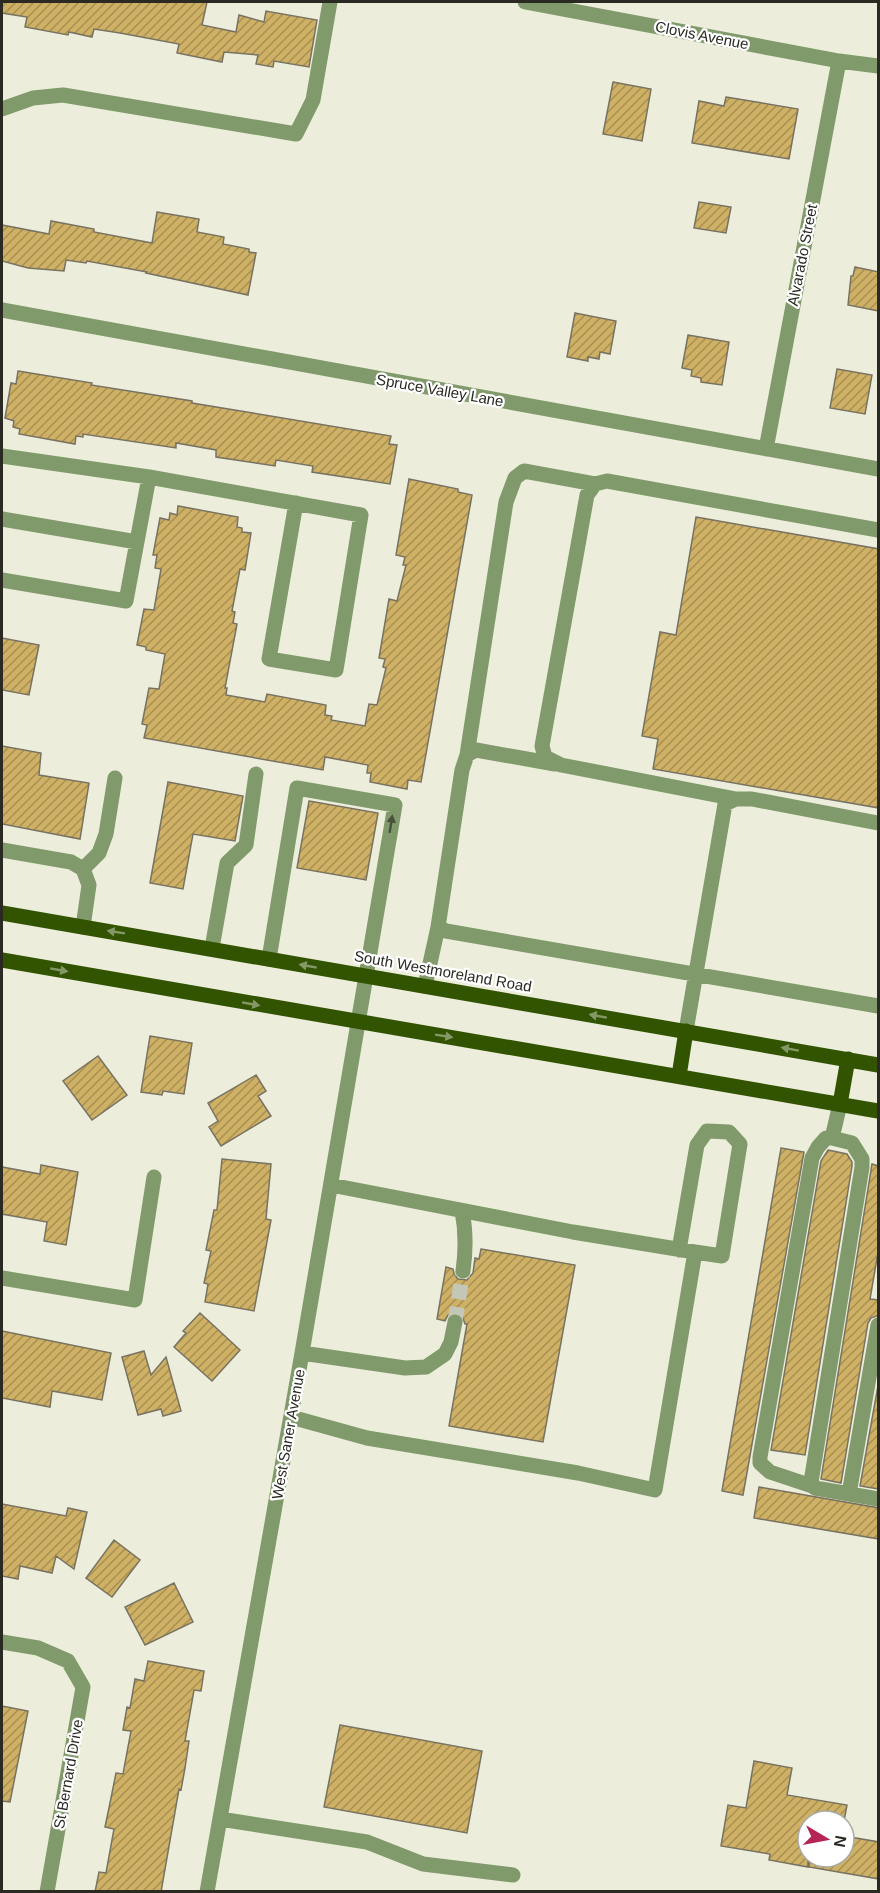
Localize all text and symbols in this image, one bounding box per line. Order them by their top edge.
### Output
street label: Clovis Avenue [654,18,750,52]
street label: Alvarado Street [784,202,820,307]
street label: Spruce Valley Lane [375,370,505,410]
one-way arrow [387,815,396,834]
one-way arrow [107,928,126,937]
street label: South Westmoreland Road [353,947,533,995]
one-way arrow [299,961,318,970]
one-way arrow [50,966,69,975]
one-way arrow [242,999,261,1008]
one-way arrow [588,1011,607,1020]
one-way arrow [434,1032,453,1041]
one-way arrow [780,1045,799,1054]
street label: West Saner Avenue [268,1368,308,1500]
street label: St Bernard Drive [50,1718,86,1830]
north arrow [796,1809,856,1869]
text: N [831,1834,850,1849]

